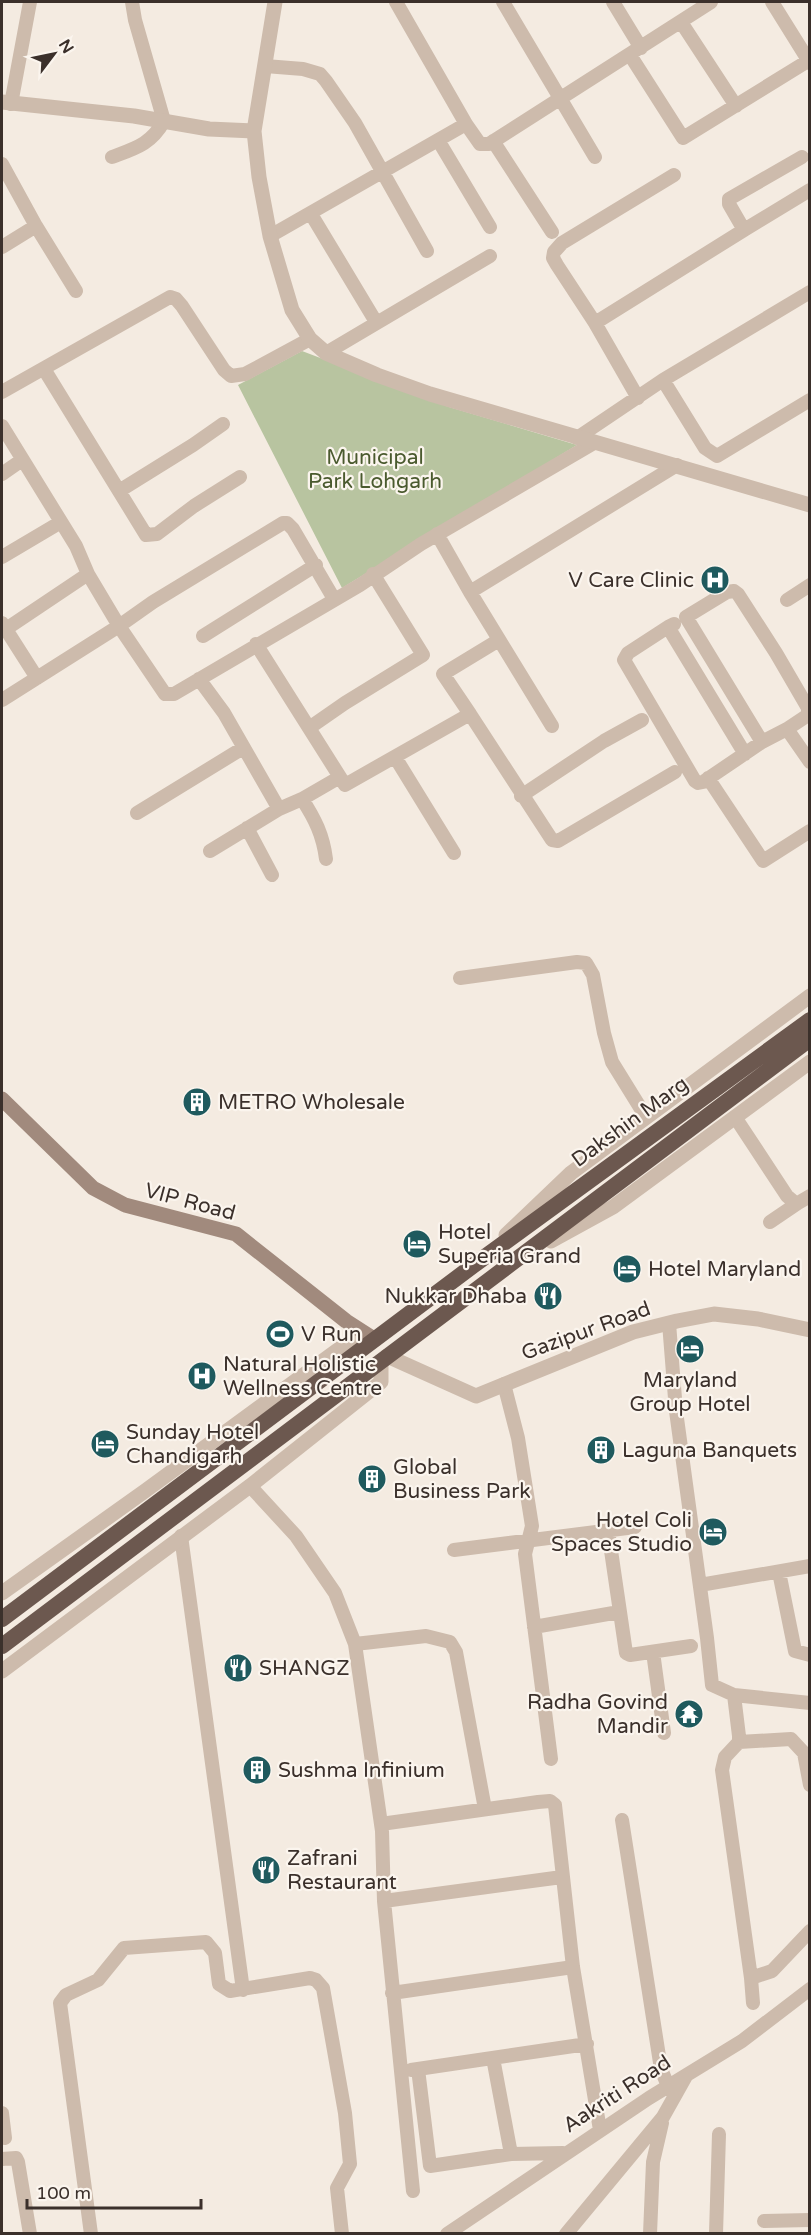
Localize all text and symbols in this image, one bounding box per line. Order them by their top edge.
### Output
north arrow [24,24,84,84]
text: N [54,36,78,57]
park label: Municipal Park Lohgarh [308,445,442,494]
hospital icon: V Care Clinic [699,564,731,596]
place label: V Care Clinic [568,568,694,593]
street label: Dakshin Marg [567,1071,693,1173]
building icon: METRO Wholesale [181,1086,213,1118]
place label: METRO Wholesale [218,1090,405,1115]
street label: VIP Road [142,1178,238,1226]
place label: Hotel Superia Grand [438,1220,581,1269]
hotel icon: Hotel Superia Grand [401,1228,433,1260]
hotel icon: Hotel Maryland [611,1253,643,1285]
place label: Hotel Maryland [648,1257,801,1282]
restaurant icon: Nukkar Dhaba [532,1280,564,1312]
place label: Nukkar Dhaba [384,1284,527,1309]
street label: Gazipur Road [518,1296,654,1366]
sports icon: V Run [264,1318,296,1350]
place label: V Run [301,1322,362,1347]
hotel icon: Maryland Group Hotel [674,1333,706,1365]
place label: Natural Holistic Wellness Centre [223,1352,382,1401]
hospital icon: Natural Holistic Wellness Centre [186,1360,218,1392]
place label: Maryland Group Hotel [629,1368,751,1417]
place label: Sunday Hotel Chandigarh [126,1420,259,1469]
hotel icon: Sunday Hotel Chandigarh [89,1428,121,1460]
building icon: Laguna Banquets [585,1434,617,1466]
place label: Laguna Banquets [622,1438,797,1463]
place label: Global Business Park [393,1455,531,1504]
building icon: Global Business Park [356,1463,388,1495]
place label: Hotel Coli Spaces Studio [551,1508,692,1557]
hotel icon: Hotel Coli Spaces Studio [697,1516,729,1548]
restaurant icon: SHANGZ [222,1652,254,1684]
place label: SHANGZ [259,1656,350,1681]
place label: Radha Govind Mandir [527,1690,668,1739]
temple icon: Radha Govind Mandir [673,1698,705,1730]
building icon: Sushma Infinium [241,1754,273,1786]
place label: Sushma Infinium [278,1758,445,1783]
place label: Zafrani Restaurant [287,1846,397,1895]
restaurant icon: Zafrani Restaurant [250,1854,282,1886]
street label: Aakriti Road [558,2050,676,2138]
scale bar [27,2172,201,2210]
text: 100 m [36,2182,91,2204]

